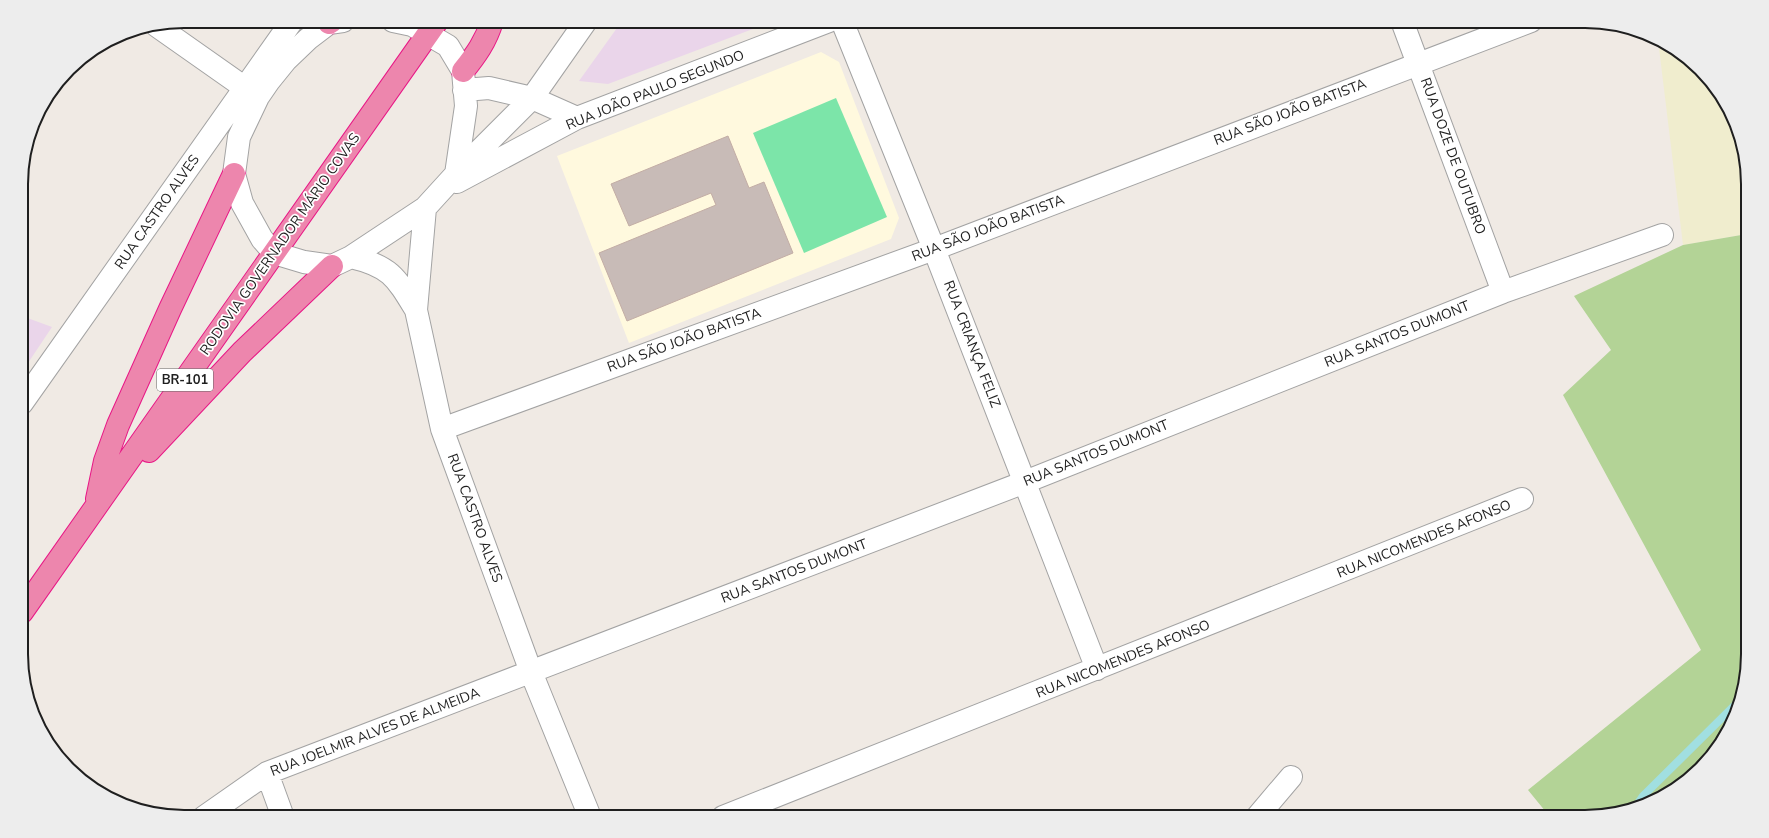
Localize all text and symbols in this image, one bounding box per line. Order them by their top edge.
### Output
street label: RUA JOÃO PAULO SEGUNDO [563,45,747,135]
street label: RUA SÃO JOÃO BATISTA [1211,74,1369,150]
street label: RUA DOZE DE OUTUBRO [1416,75,1490,237]
street label: RODOVIA GOVERNADOR MÁRIO COVAS [196,129,365,359]
street label: RUA CASTRO ALVES [110,151,204,273]
street label: RUA SÃO JOÃO BATISTA [909,190,1067,266]
street label: RUA CRIANÇA FELIZ [939,278,1005,410]
street label: RUA SANTOS DUMONT [1321,296,1473,372]
street label: RUA SÃO JOÃO BATISTA [605,303,763,377]
road number: BR-101 [157,369,213,391]
street label: RUA SANTOS DUMONT [1020,415,1172,491]
street label: RUA CASTRO ALVES [443,451,507,585]
street label: RUA NICOMENDES AFONSO [1334,495,1514,583]
street label: RUA SANTOS DUMONT [718,534,870,608]
street label: RUA NICOMENDES AFONSO [1033,615,1213,703]
street label: RUA JOELMIR ALVES DE ALMEIDA [267,683,483,781]

